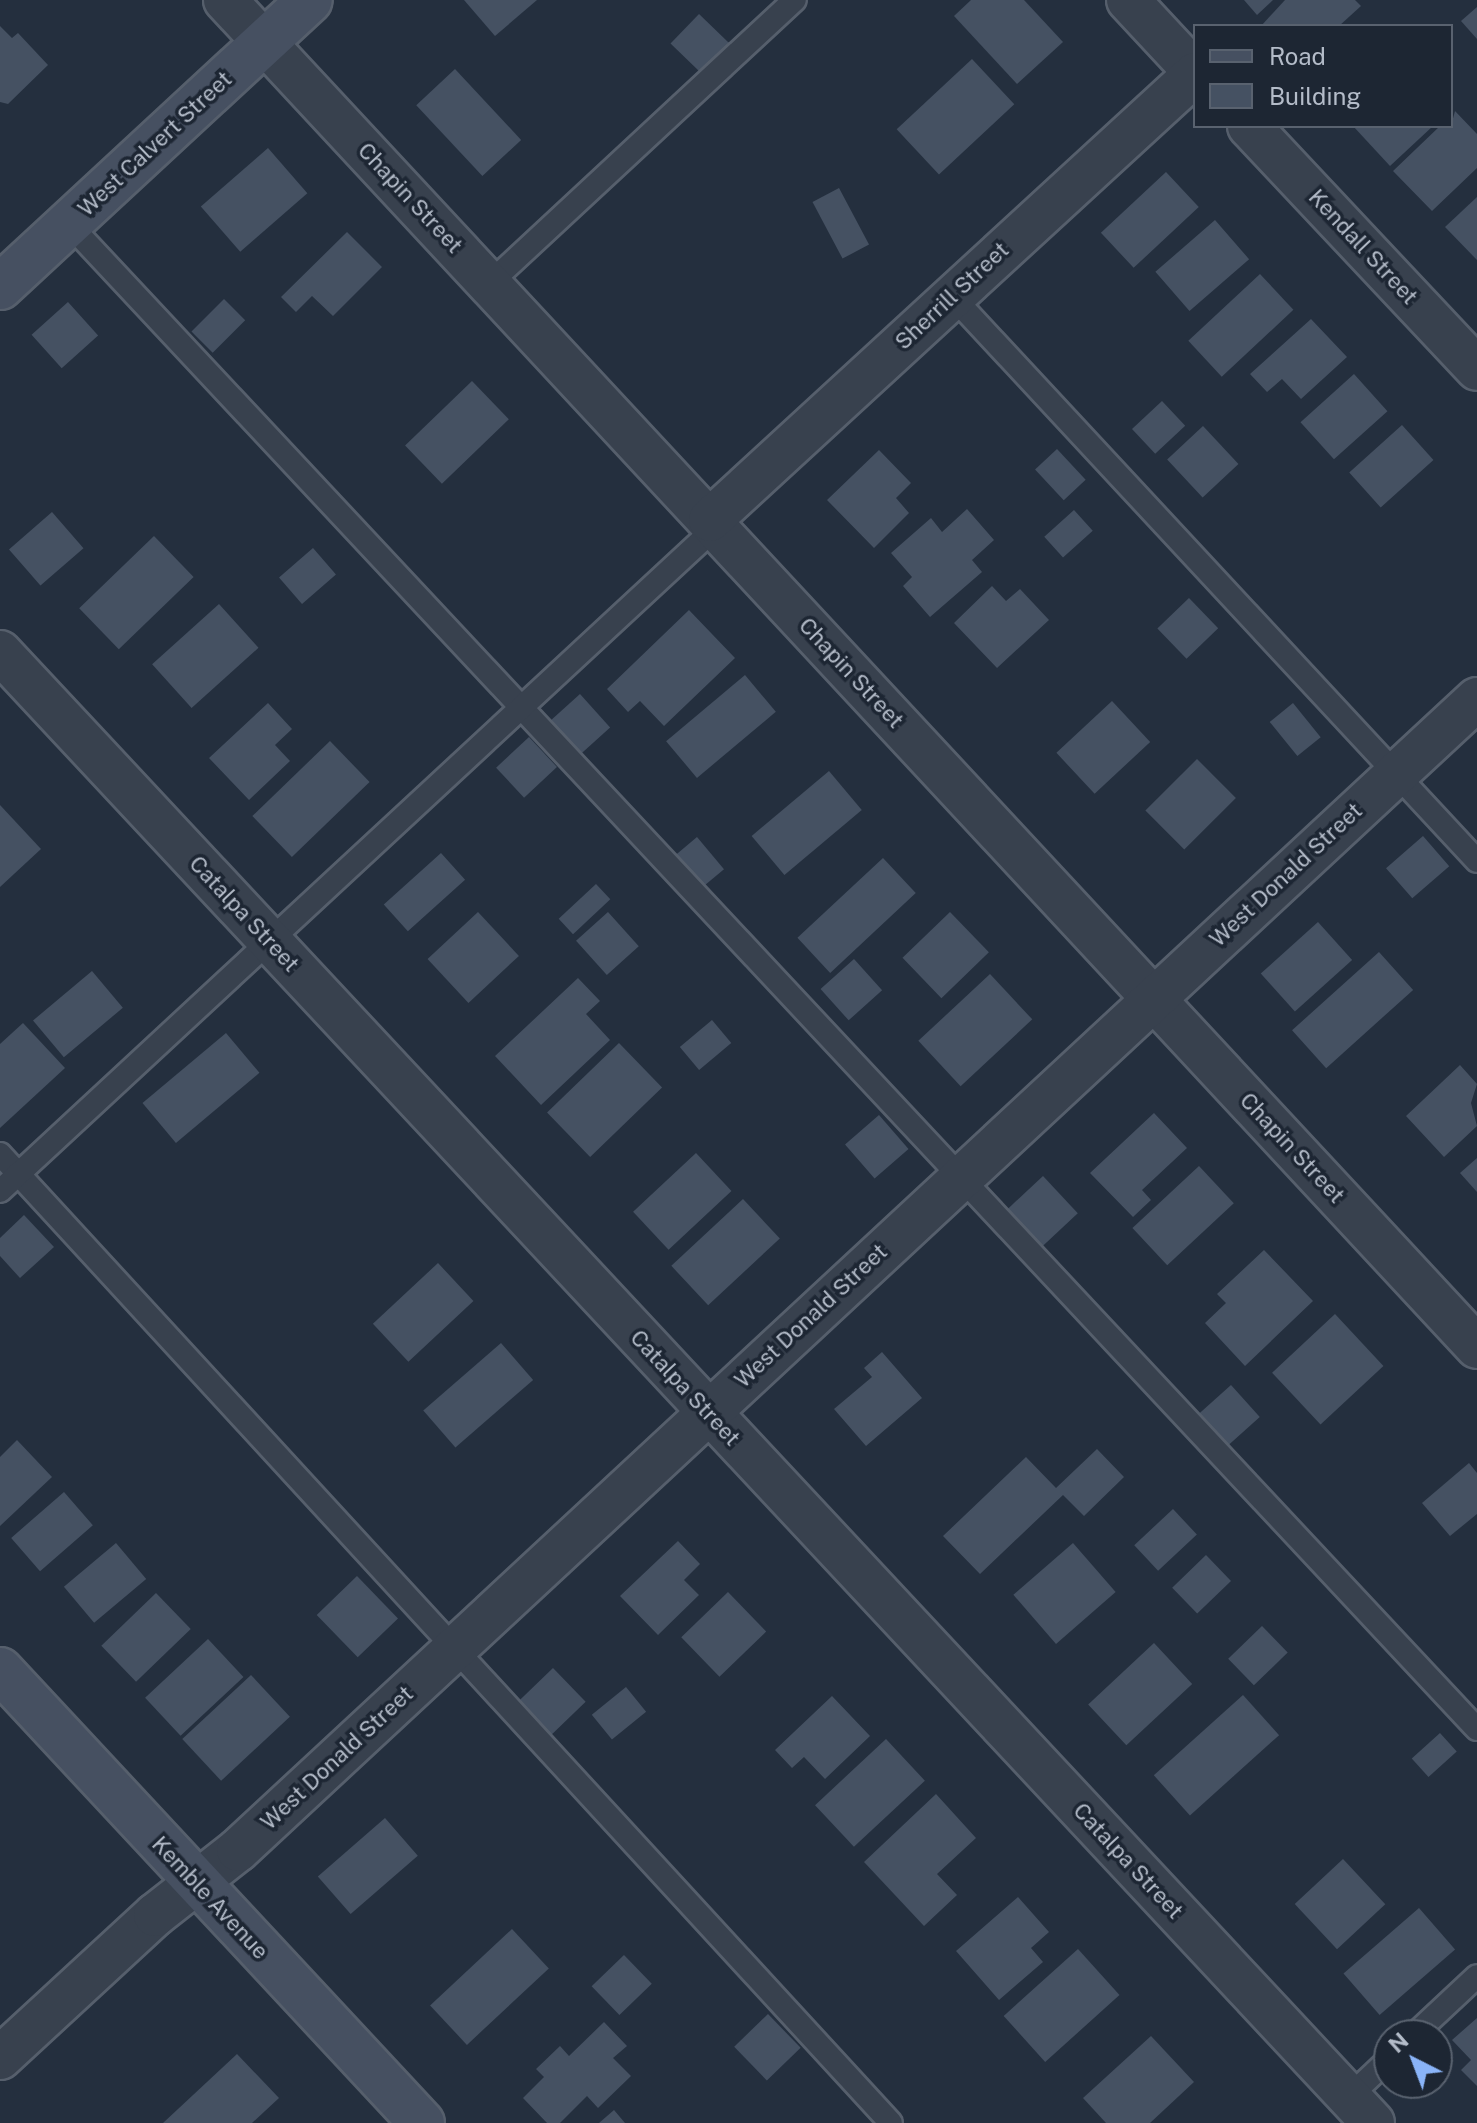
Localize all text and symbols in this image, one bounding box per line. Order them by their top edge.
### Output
legend [1193,24,1453,128]
text: Road [1269,42,1326,70]
street label: West Calvert Street [73,66,237,222]
text: Building [1269,82,1361,110]
street label: Chapin Street [352,137,468,259]
street label: Kendall Street [1303,184,1423,310]
street label: Sherrill Street [890,237,1014,355]
street label: Chapin Street [793,612,909,734]
street label: West Donald Street [1204,798,1368,952]
street label: Catalpa Street [184,851,304,977]
street label: Chapin Street [1234,1087,1350,1209]
street label: West Donald Street [729,1239,893,1393]
street label: Catalpa Street [625,1325,745,1451]
street label: West Donald Street [255,1681,419,1835]
street label: Catalpa Street [1068,1798,1188,1924]
street label: Kemble Avenue [146,1831,274,1965]
north arrow [1373,2019,1453,2099]
text: N [1383,2027,1413,2058]

